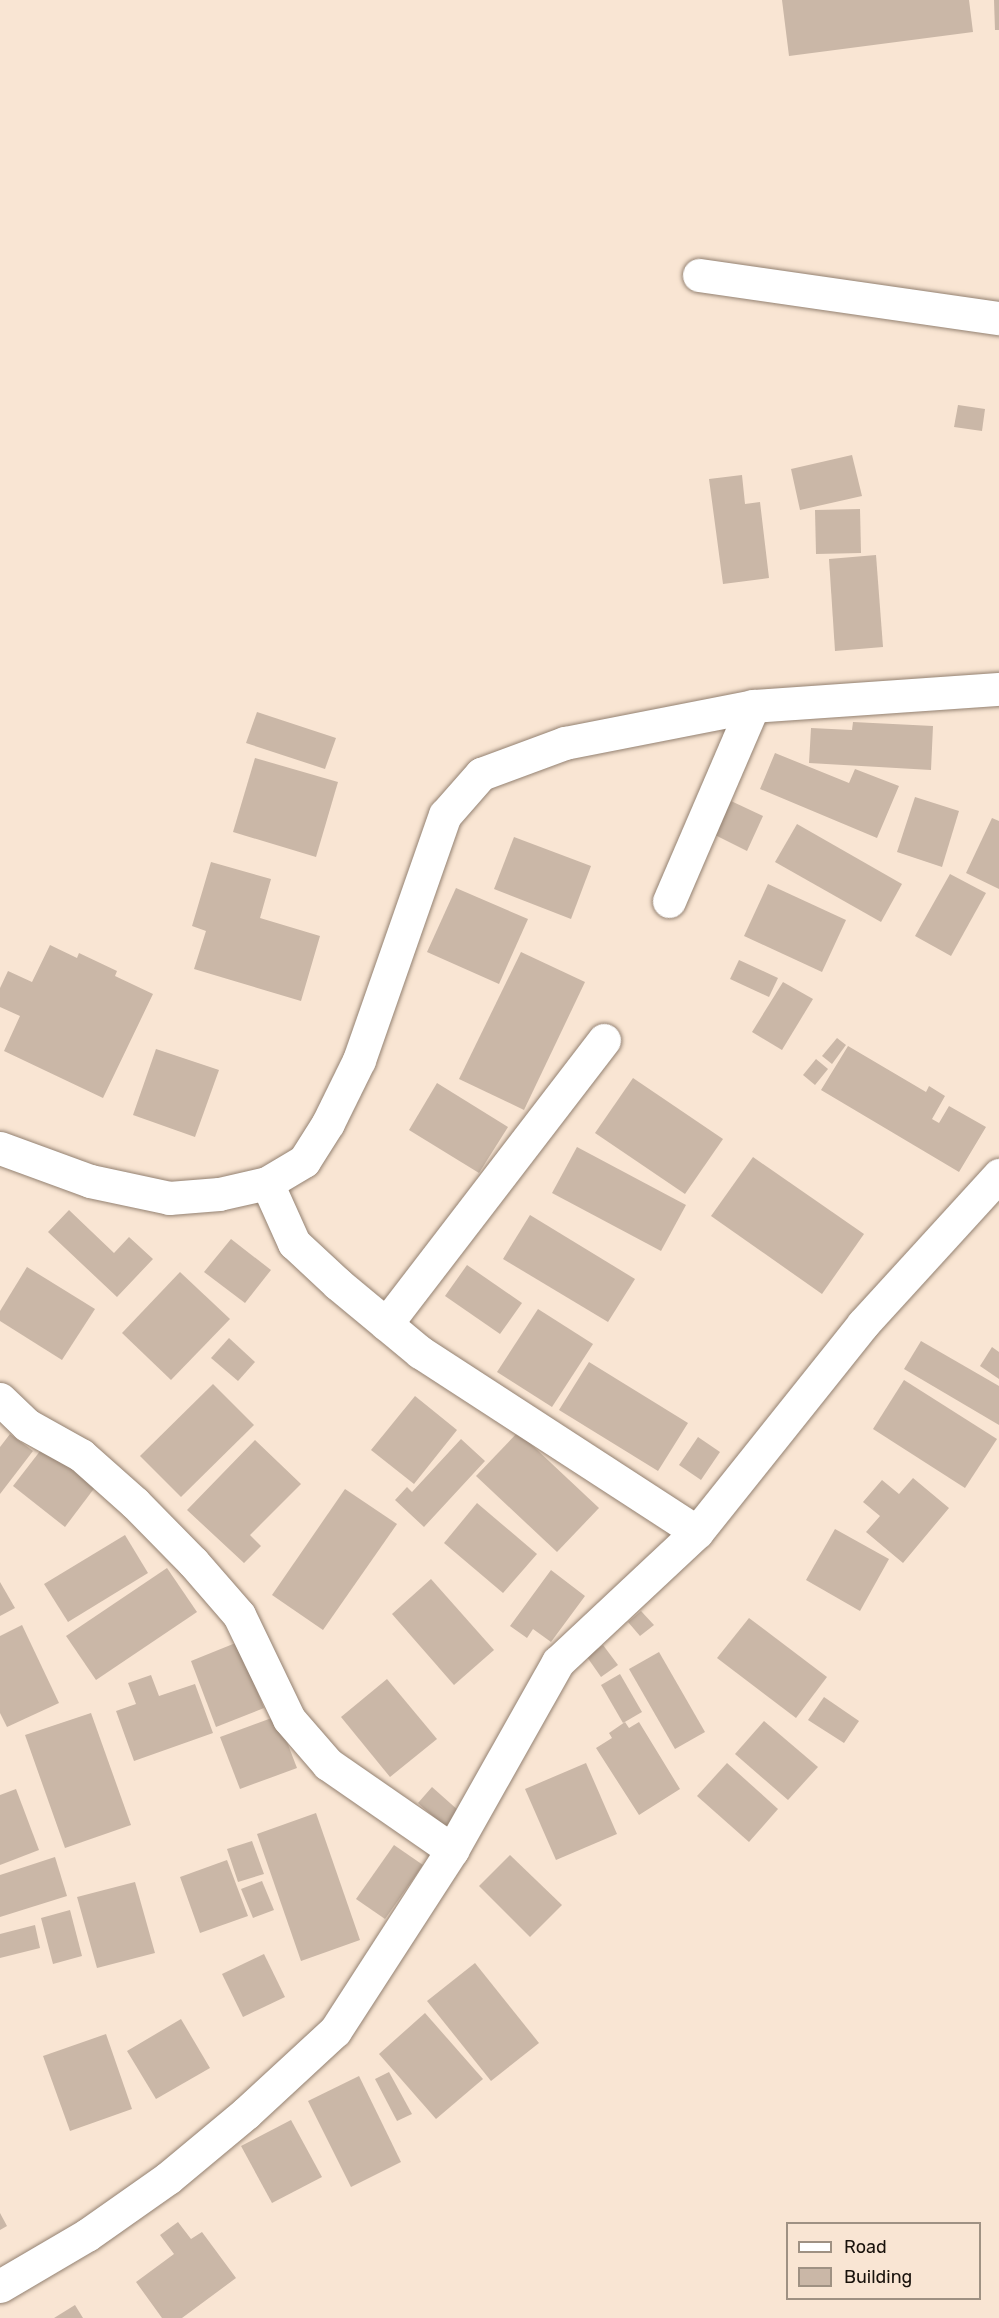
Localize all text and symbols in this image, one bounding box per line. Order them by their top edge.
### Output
legend [786,2222,981,2300]
text: Road [844,2236,887,2258]
text: Building [844,2266,912,2288]

